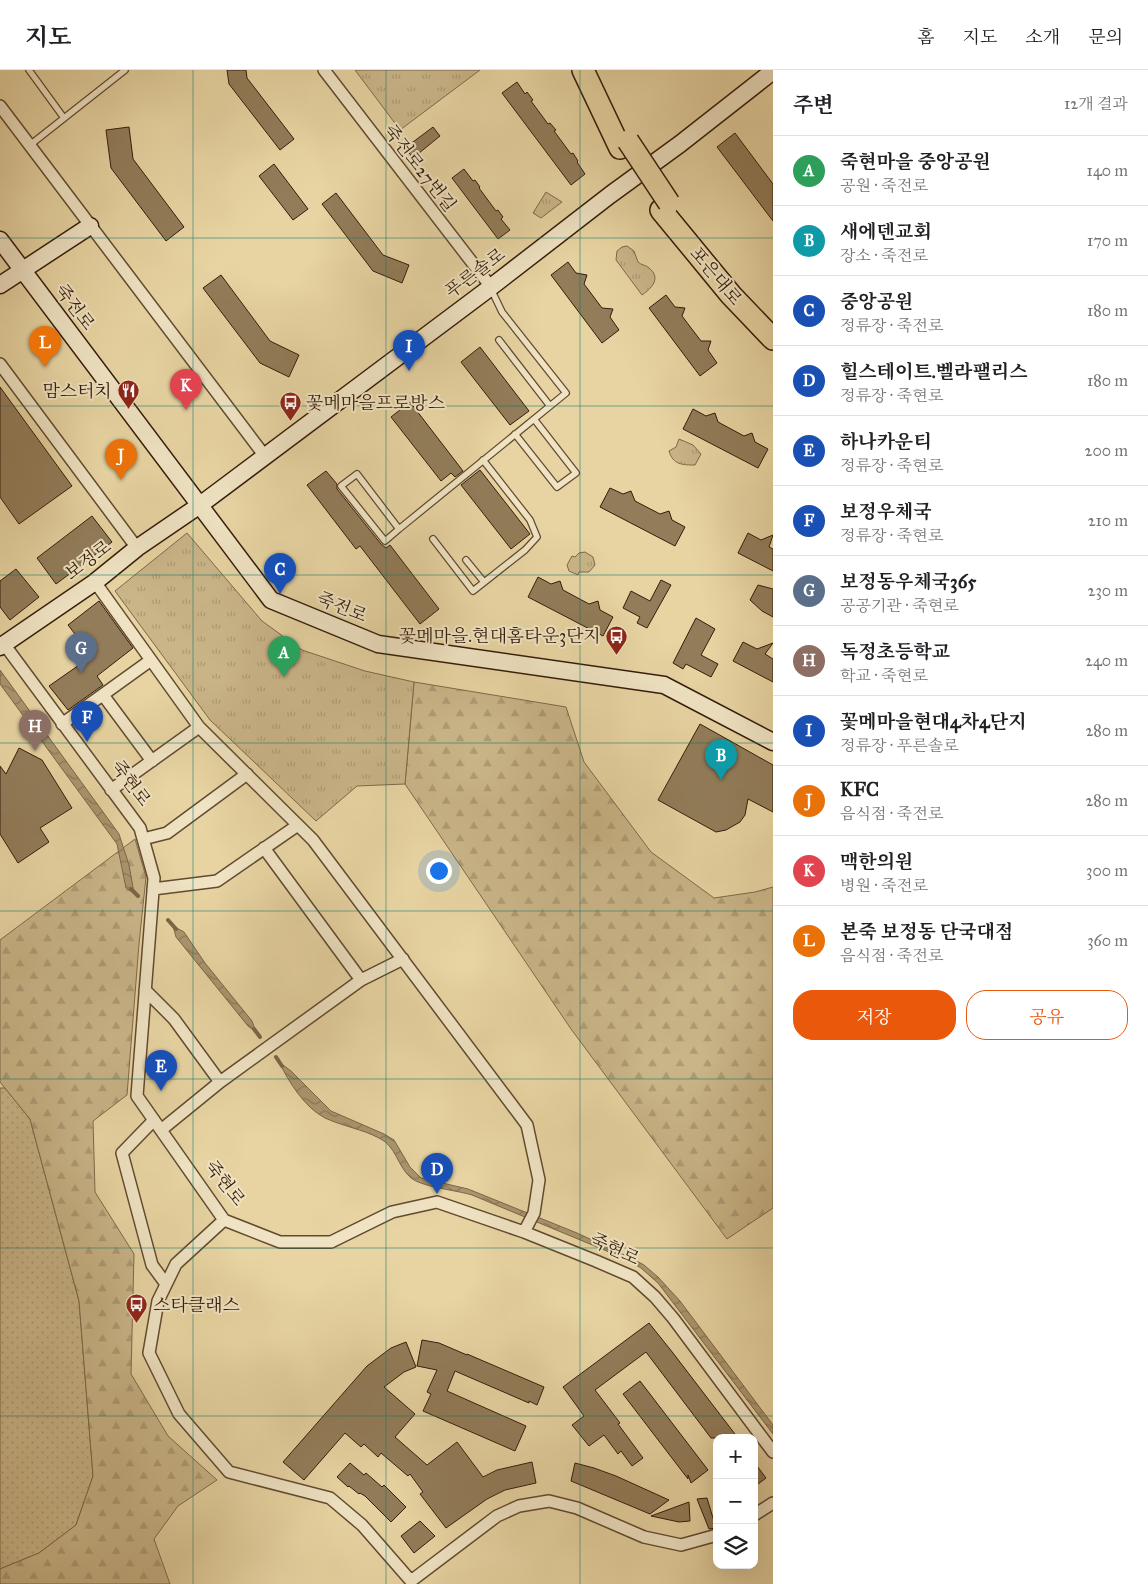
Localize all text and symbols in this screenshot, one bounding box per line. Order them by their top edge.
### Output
text: 지도 [25,22,71,52]
text: 홈 [917,26,935,48]
text: 지도 [963,26,997,48]
text: 소개 [1025,26,1060,48]
text: 문의 [1088,26,1123,48]
text: 주변 [793,92,834,118]
text: 12개 결과 [1064,94,1128,113]
street label: 죽전로27번길 [379,120,461,216]
text: 죽현마을 중앙공원 [840,150,991,173]
text: A [804,161,814,180]
text: 140 m [1087,161,1128,180]
text: 공원 · 죽전로 [840,176,928,195]
text: 새에덴교회 [840,220,932,243]
text: B [804,231,814,250]
text: 170 m [1087,231,1128,250]
street label: 포은대로 [685,242,747,310]
street label: 푸른솔로 [441,243,509,303]
text: 장소 · 죽전로 [840,246,928,265]
street label: 죽전로 [51,280,99,334]
text: 중앙공원 [840,290,913,313]
text: C [804,301,814,320]
text: 180 m [1087,301,1128,320]
text: 정류장 · 죽전로 [840,316,943,335]
pin: L [29,326,61,367]
pin: I [393,330,425,371]
text: 힐스테이트.벨라팰리스 [840,360,1028,383]
pin: K [170,369,202,410]
text: D [803,371,815,390]
text: 180 m [1087,371,1128,390]
restaurant icon: 맘스터치 [116,379,140,410]
place label: 맘스터치 [42,380,112,402]
text: 정류장 · 죽현로 [840,386,943,405]
bus stop icon: 꽃메마을프로방스 [278,391,302,422]
place label: 꽃메마을프로방스 [306,392,446,414]
text: 하나카운티 [840,430,932,453]
pin: J [105,439,137,480]
text: E [803,441,815,460]
text: 200 m [1085,441,1128,460]
text: 정류장 · 죽현로 [840,456,943,475]
text: 보정우체국 [840,500,932,523]
text: F [804,511,814,530]
text: 210 m [1088,511,1128,530]
text: 정류장 · 죽현로 [840,526,943,545]
street label: 보정로 [61,536,115,584]
pin: C [264,553,296,594]
text: 보정동우체국365 [840,570,976,593]
text: G [803,581,815,600]
text: 230 m [1088,581,1128,600]
street label: 죽전로 [314,587,370,627]
text: 공공기관 · 죽현로 [840,596,959,615]
bus stop icon: 꽃메마을.현대홈타운3단지 [605,624,629,655]
place label: 꽃메마을.현대홈타운3단지 [399,625,601,647]
pin: G [65,632,97,673]
pin: A [268,636,300,677]
text: 독정초등학교 [840,640,950,663]
text: H [802,651,816,670]
text: 240 m [1085,651,1128,670]
text: 학교 · 죽현로 [840,666,928,685]
pin: F [71,701,103,742]
pin: H [19,710,51,751]
text: 꽃메마을현대4차4단지 [840,710,1026,733]
text: I [806,721,812,740]
text: 280 m [1085,721,1128,740]
text: 정류장 · 푸른솔로 [840,736,959,755]
pin: B [705,739,737,780]
street label: 죽현로 [107,756,155,810]
text: KFC [840,778,879,801]
text: J [806,791,812,810]
text: 280 m [1085,791,1128,810]
text: 음식점 · 죽전로 [840,804,943,823]
text: 맥한의원 [840,850,913,873]
your location [426,858,452,884]
text: K [803,861,815,880]
text: 300 m [1086,861,1128,880]
text: 병원 · 죽전로 [840,876,928,895]
text: 본죽 보정동 단국대점 [840,920,1013,943]
text: L [803,931,815,950]
text: 360 m [1087,931,1128,950]
text: 음식점 · 죽전로 [840,946,943,965]
button: 저장 [793,990,956,1040]
button: 공유 [966,990,1128,1040]
pin: E [145,1050,177,1091]
pin: D [421,1153,453,1194]
street label: 죽현로 [200,1156,250,1210]
street label: 죽현로 [587,1228,643,1270]
bus stop icon: 스타클래스 [125,1293,149,1324]
place label: 스타클래스 [153,1294,241,1316]
map controls [713,1434,758,1569]
button: + [713,1434,758,1479]
button: − [713,1479,758,1524]
button: layers [713,1524,758,1569]

